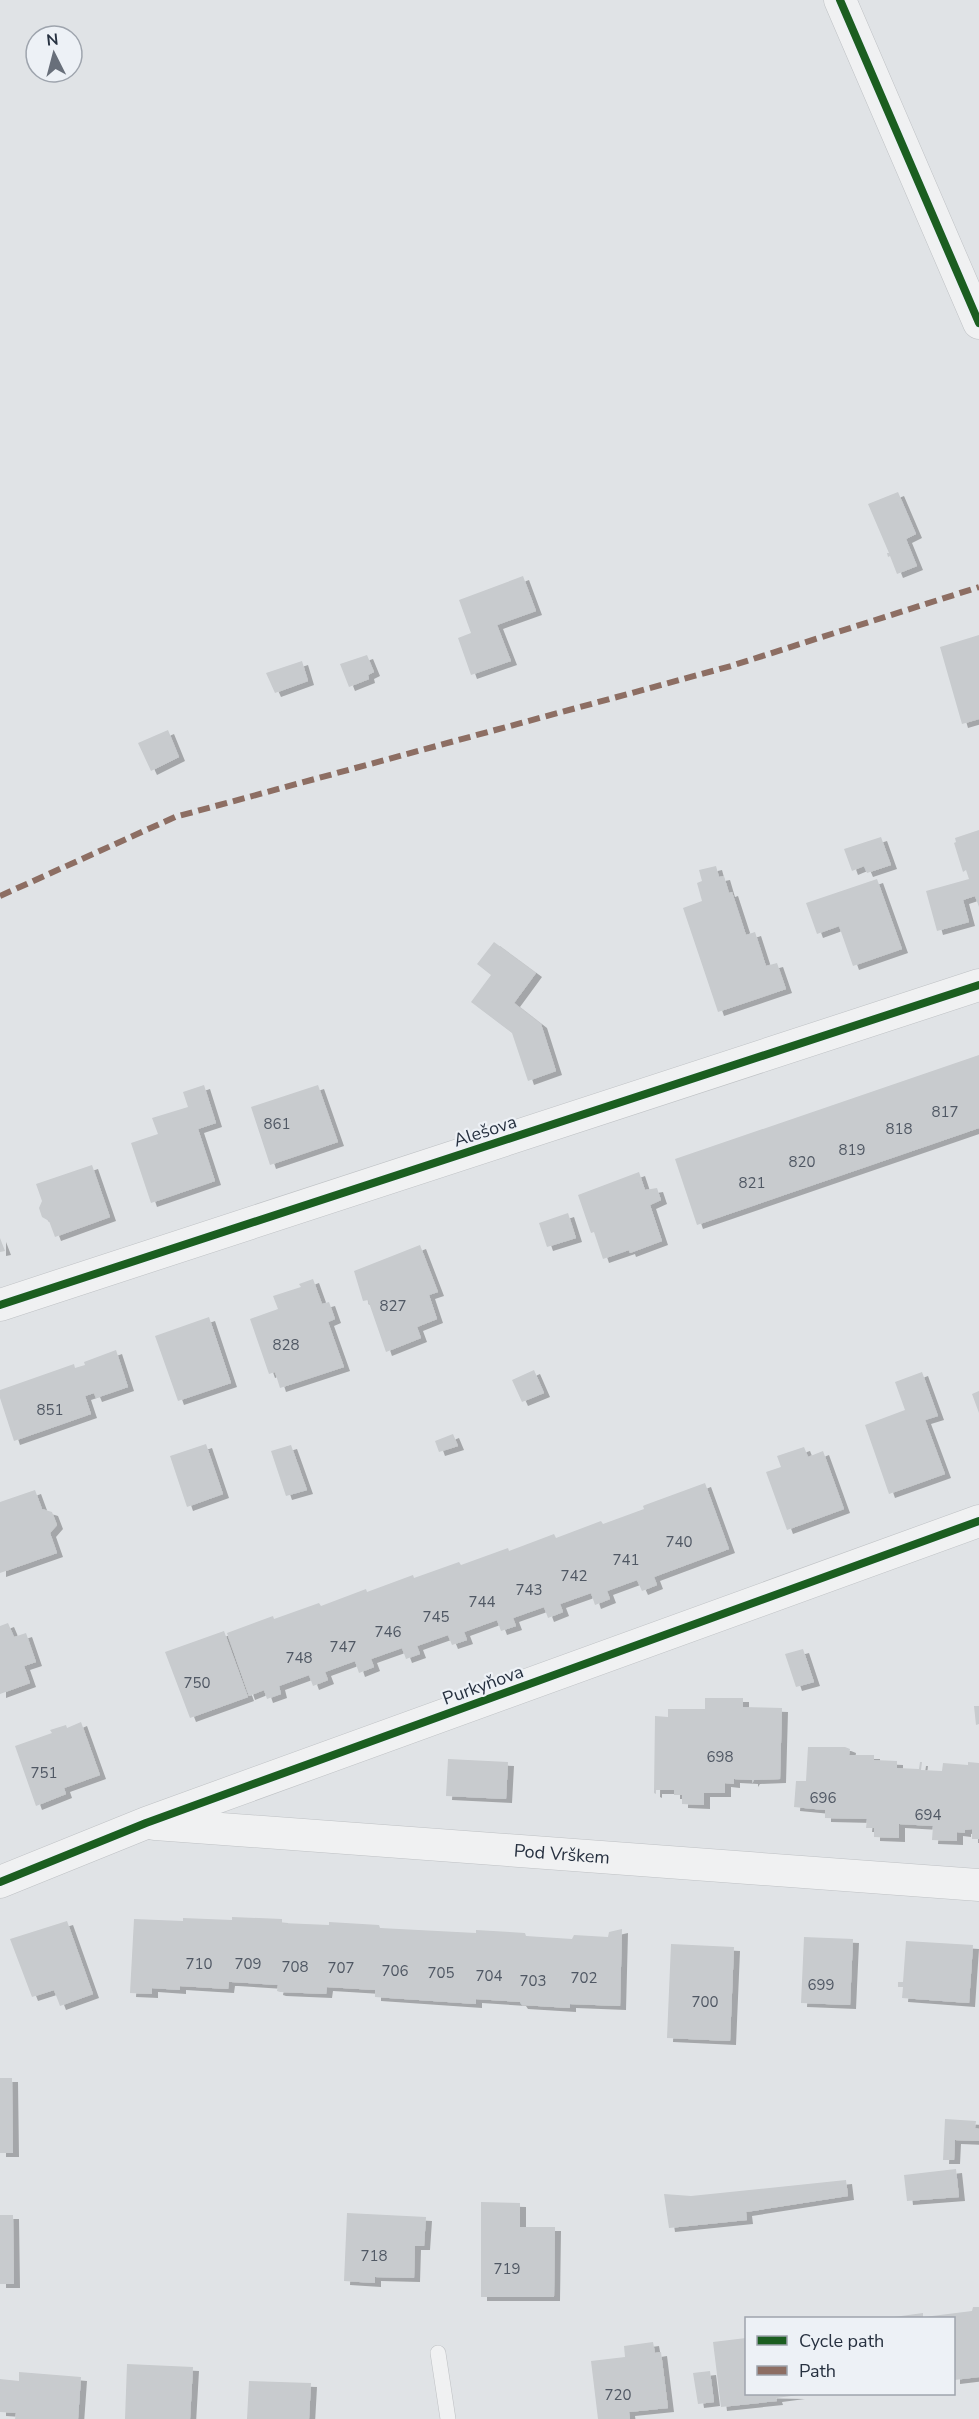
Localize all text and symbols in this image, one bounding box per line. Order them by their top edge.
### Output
north arrow [24,24,84,84]
text: N [45,29,60,52]
house number: 817 [931,1102,959,1122]
street label: Alešova [450,1110,520,1152]
house number: 861 [263,1114,291,1134]
house number: 818 [885,1119,913,1139]
house number: 819 [838,1140,866,1160]
house number: 820 [788,1152,816,1172]
house number: 821 [738,1173,766,1193]
house number: 827 [379,1296,407,1316]
house number: 828 [272,1335,300,1355]
house number: 851 [36,1400,64,1420]
house number: 740 [665,1532,693,1552]
house number: 741 [612,1550,640,1570]
house number: 742 [560,1566,588,1586]
house number: 743 [515,1580,543,1600]
house number: 744 [468,1592,496,1612]
house number: 745 [422,1607,450,1627]
house number: 746 [374,1622,402,1642]
house number: 747 [329,1637,357,1657]
house number: 748 [285,1648,313,1668]
street label: Purkyňova [439,1659,527,1711]
house number: 750 [183,1673,211,1693]
house number: 698 [706,1747,734,1767]
house number: 751 [30,1763,58,1783]
house number: 696 [809,1788,837,1808]
house number: 694 [914,1805,942,1825]
street label: Pod Vrškem [513,1839,611,1870]
house number: 710 [185,1954,213,1974]
house number: 709 [234,1954,262,1974]
house number: 708 [281,1957,309,1977]
house number: 707 [327,1958,355,1978]
house number: 706 [381,1961,409,1981]
house number: 705 [427,1963,455,1983]
house number: 704 [475,1966,503,1986]
house number: 702 [570,1968,598,1988]
house number: 703 [519,1971,547,1991]
house number: 699 [807,1975,835,1995]
house number: 700 [691,1992,719,2012]
house number: 718 [360,2246,388,2266]
house number: 719 [493,2259,521,2279]
legend [745,2317,955,2395]
text: Cycle path [799,2329,884,2353]
text: Path [799,2359,836,2383]
house number: 720 [604,2385,632,2405]

